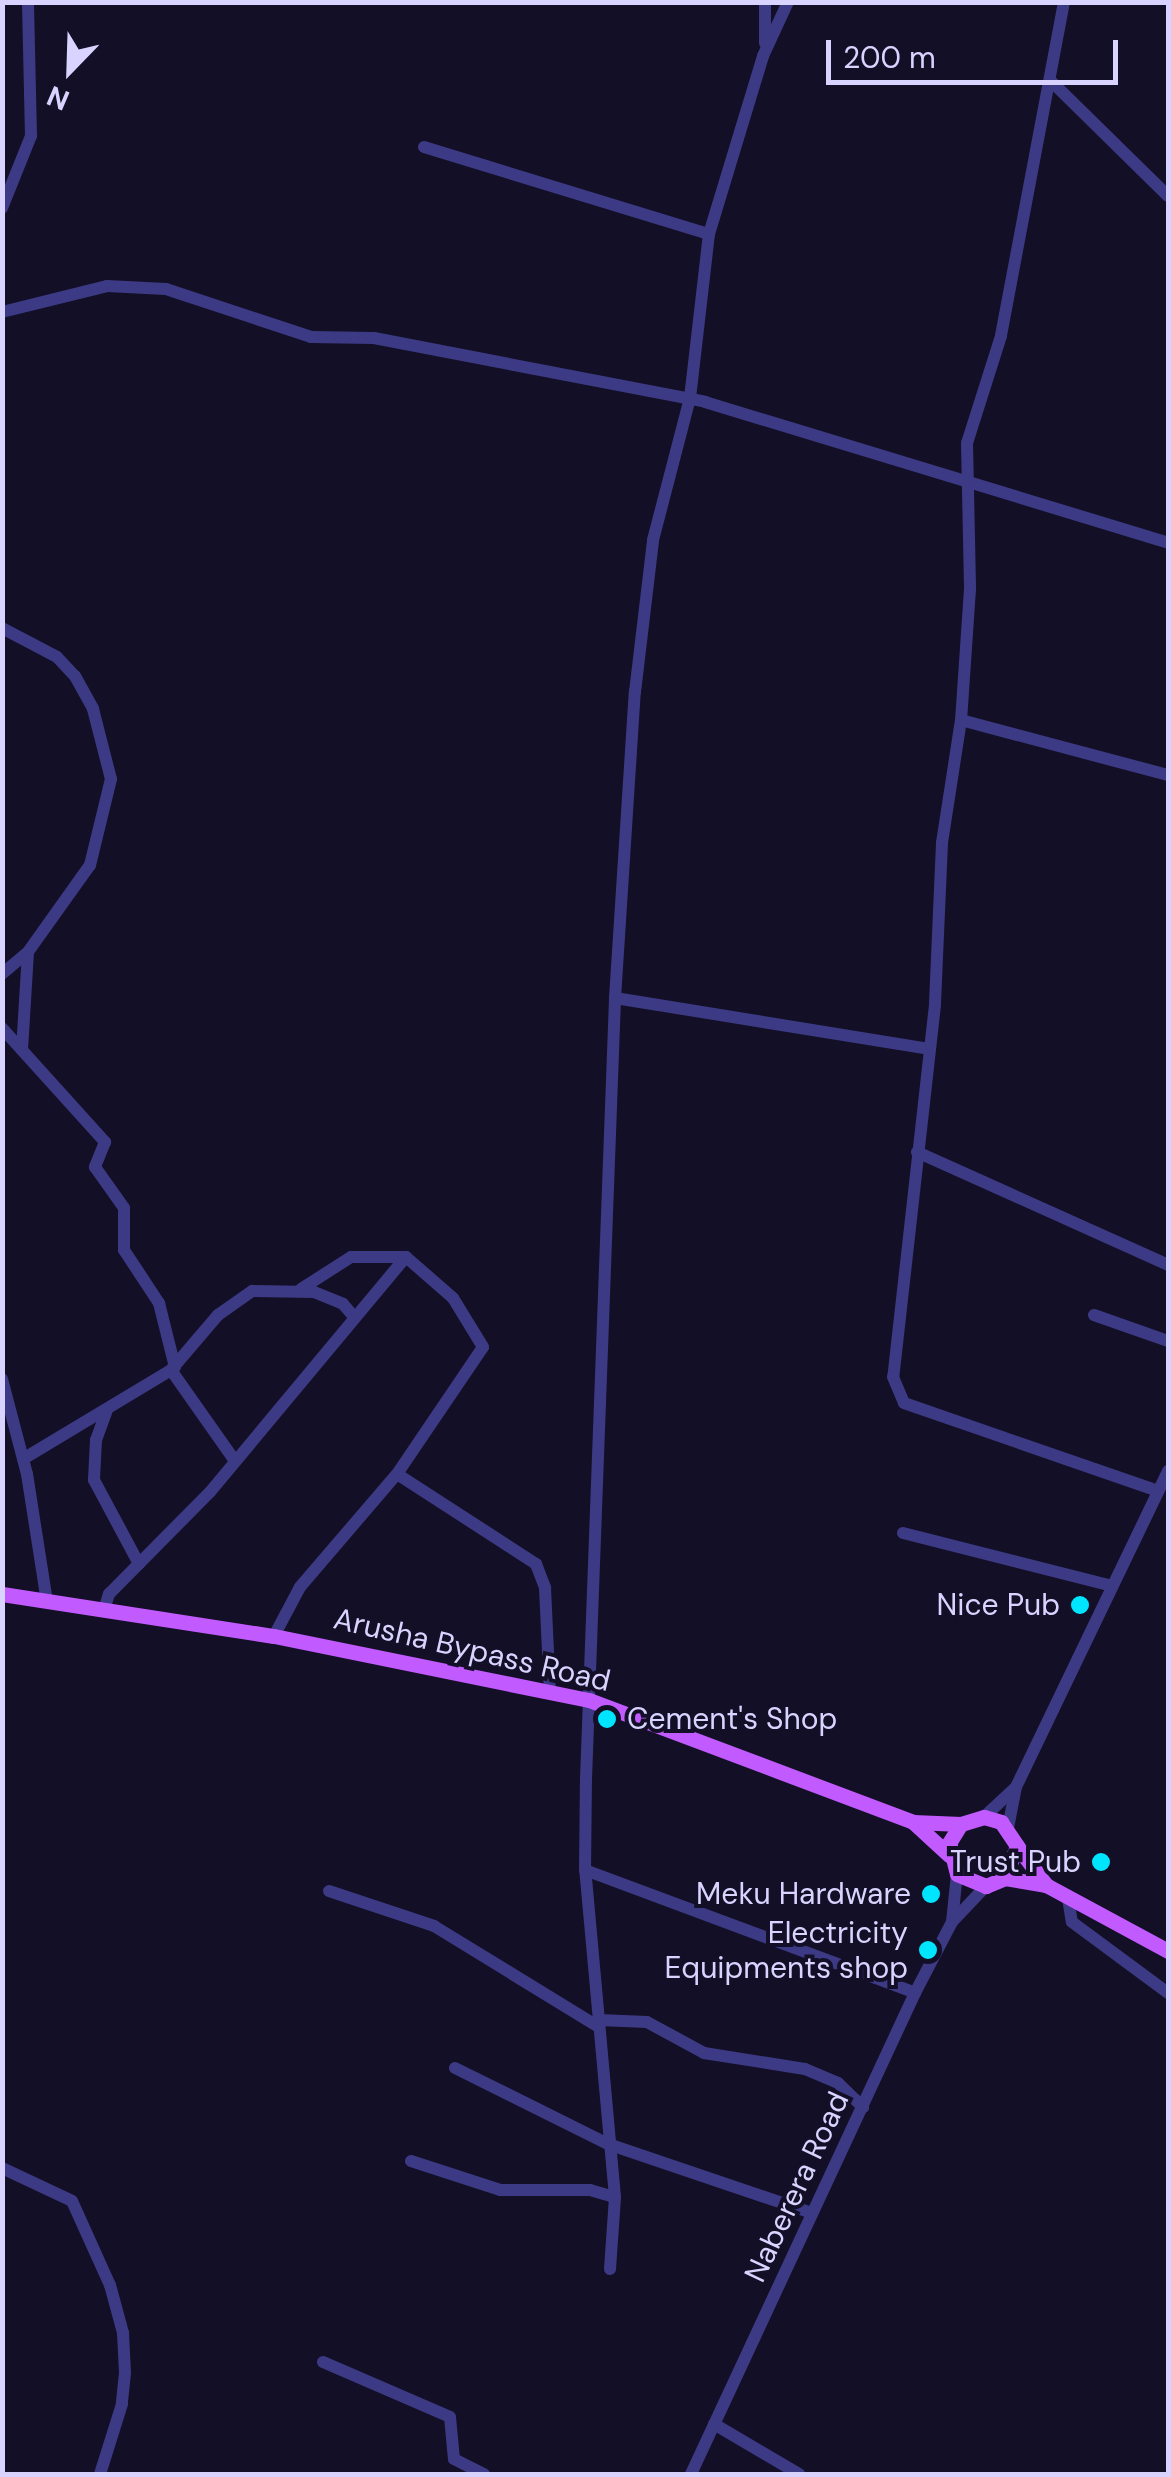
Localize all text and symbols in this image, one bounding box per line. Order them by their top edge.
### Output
north arrow [20,20,120,120]
scale bar [831,20,1124,82]
text: 200 m [843,38,936,77]
text: N [41,77,75,119]
place label: Nice Pub [937,1587,1060,1623]
marker: Nice Pub [1069,1594,1091,1616]
street label: Arusha Bypass Road [330,1601,614,1699]
place label: Cement's Shop [627,1701,837,1737]
marker: Cement's Shop [596,1708,618,1730]
place label: Trust Pub [950,1844,1081,1880]
marker: Trust Pub [1090,1851,1112,1873]
place label: Meku Hardware [696,1876,911,1912]
marker: Meku Hardware [920,1883,942,1905]
place label: Electricity Equipments shop [664,1915,908,1986]
marker: Electricity Equipments shop [917,1939,939,1961]
street label: Naberera Road [737,2086,857,2288]

